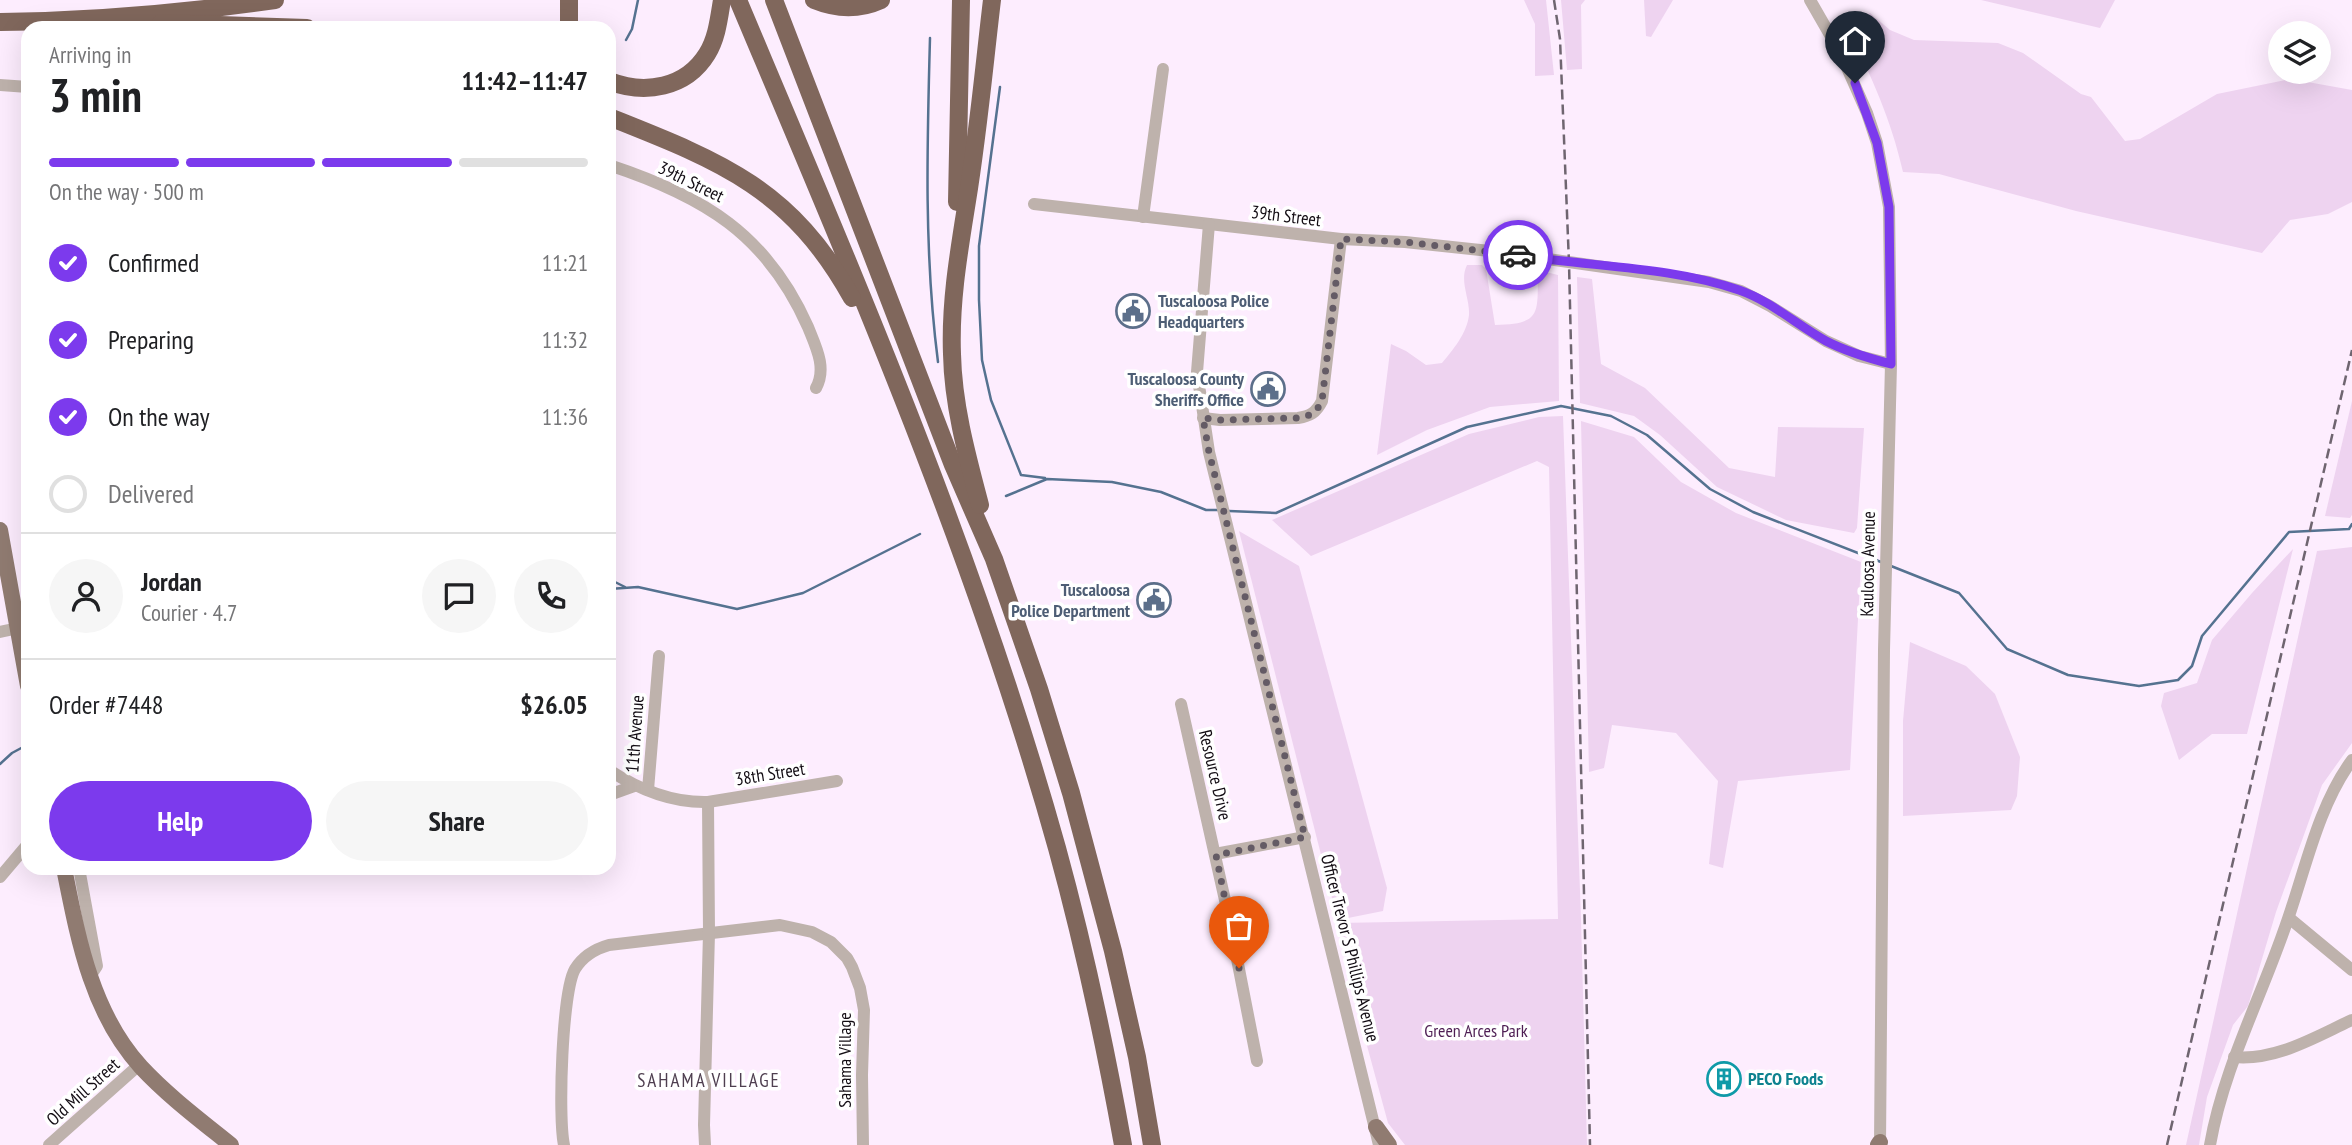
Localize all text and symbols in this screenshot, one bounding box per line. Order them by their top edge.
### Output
pin [1825,11,1885,83]
map controls [2268,21,2331,84]
button: layers [2268,21,2331,84]
icon: home [1836,22,1874,60]
text: Arriving in [49,40,131,69]
text: 11:42–11:47 [461,64,588,97]
text: 3 min [49,65,142,125]
street label: 39th Street [655,156,728,207]
text: On the way · 500 m [49,177,204,206]
street label: 39th Street [1250,200,1322,231]
courier [1483,220,1553,290]
icon: car [1499,236,1537,274]
icon: check [49,244,87,282]
text: Confirmed [108,246,199,279]
text: 11:21 [542,248,588,277]
place label: Tuscaloosa Police Headquarters [1158,289,1269,333]
public building icon: Tuscaloosa Police Headquarters [1114,292,1152,330]
icon: check [49,321,87,359]
text: Preparing [108,323,194,356]
text: 11:32 [542,325,588,354]
place label: Tuscaloosa County Sheriffs Office [1127,367,1245,411]
public building icon: Tuscaloosa County Sheriffs Office [1249,370,1287,408]
icon: check [49,398,87,436]
text: On the way [108,400,210,433]
text: 11:36 [542,402,588,431]
text: Delivered [108,477,194,510]
street label: Kauloosa Avenue [1855,511,1880,617]
button: person [49,559,123,633]
button: chat [422,559,496,633]
button: phone [514,559,588,633]
text: Jordan [141,565,202,598]
place label: Tuscaloosa Police Department [1011,578,1131,622]
public building icon: Tuscaloosa Police Department [1135,581,1173,619]
text: Courier · 4.7 [141,598,237,627]
text: Order #7448 [49,688,164,721]
text: $26.05 [520,688,588,721]
street label: 11th Avenue [620,694,649,774]
street label: Resource Drive [1194,727,1237,822]
street label: 38th Street [733,757,806,790]
button: Help [49,781,312,861]
button: Share [326,781,588,861]
street label: Officer Trevor S Phillips Avenue [1316,852,1385,1044]
pin [1209,896,1269,968]
icon: bag [1220,907,1258,945]
street label: Sahama Village [833,1012,856,1108]
park label: Green Arces Park [1424,1019,1528,1042]
street label: Old Mill Street [41,1053,124,1130]
building icon: PECO Foods [1705,1060,1743,1098]
place label: PECO Foods [1748,1067,1823,1090]
district label: SAHAMA VILLAGE [637,1068,781,1092]

